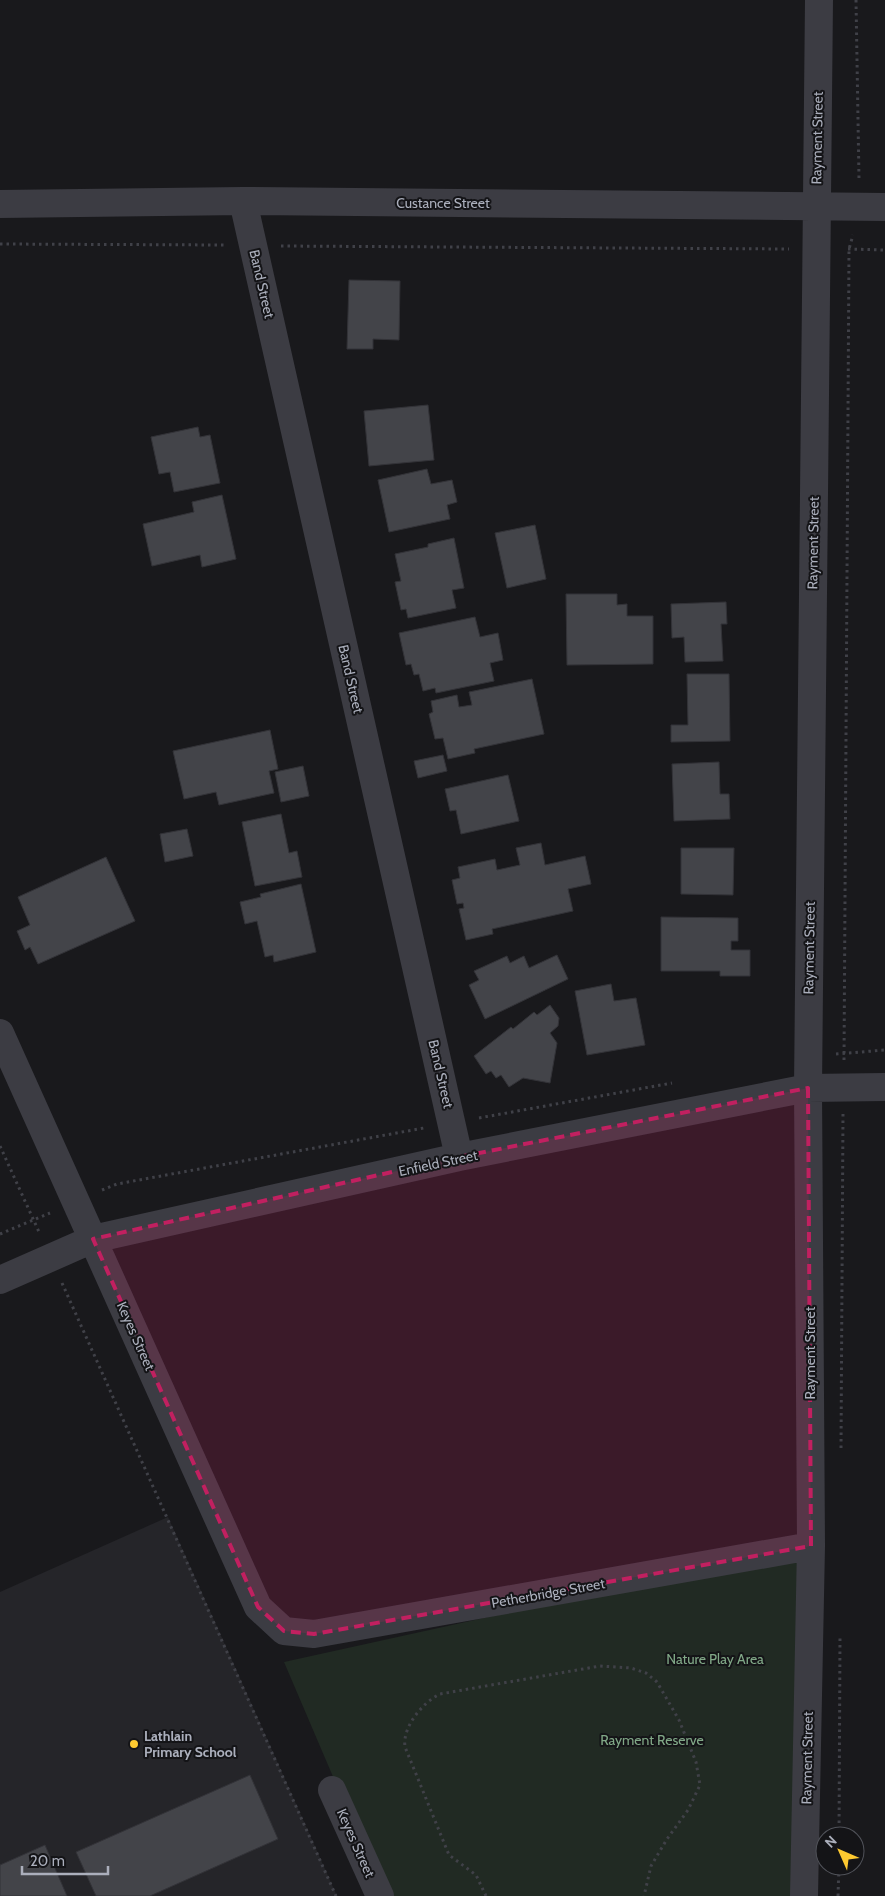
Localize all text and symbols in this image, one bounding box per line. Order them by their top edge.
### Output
street label: Rayment Street [807,91,827,185]
street label: Custance Street [396,194,490,212]
street label: Band Street [245,248,279,320]
street label: Rayment Street [803,496,823,590]
street label: Band Street [334,643,368,715]
street label: Rayment Street [799,901,819,995]
street label: Band Street [424,1038,458,1110]
street label: Enfield Street [397,1146,479,1180]
street label: Keyes Street [113,1299,159,1374]
street label: Rayment Street [801,1306,819,1399]
street label: Petherbridge Street [490,1574,607,1612]
park label: Nature Play Area [666,1650,764,1668]
street label: Rayment Street [797,1711,817,1805]
place label: Lathlain Primary School [144,1727,237,1761]
park label: Rayment Reserve [600,1731,704,1749]
marker: Lathlain Primary School [128,1738,140,1750]
street label: Keyes Street [333,1806,379,1881]
north arrow [815,1826,865,1876]
text: N [821,1832,841,1852]
scale bar [22,1844,109,1876]
text: 20 m [30,1852,65,1870]

